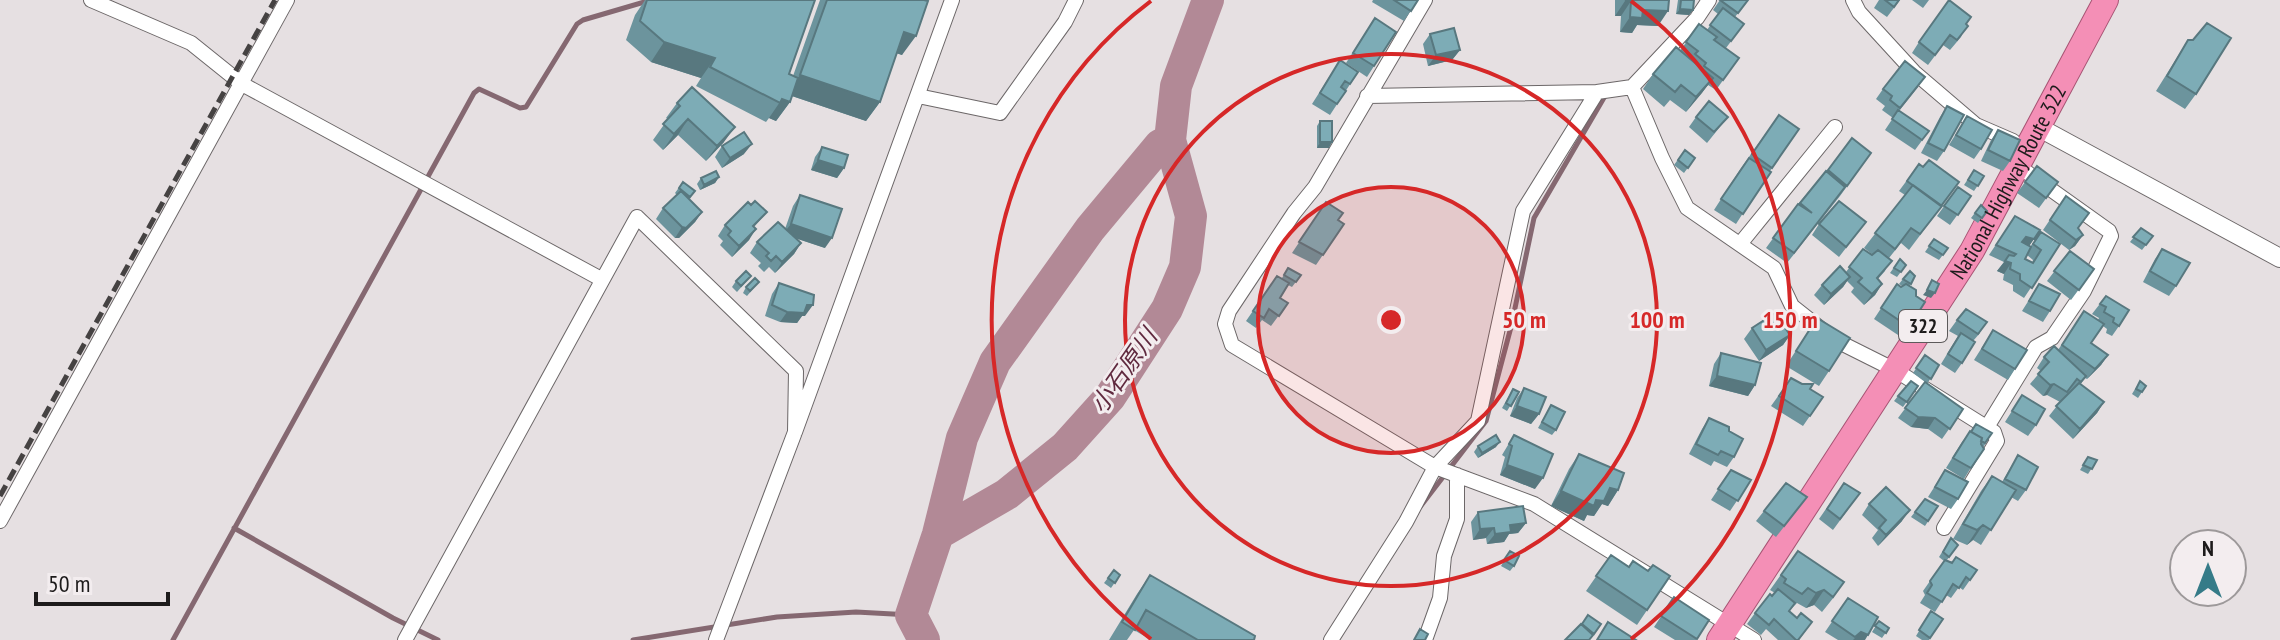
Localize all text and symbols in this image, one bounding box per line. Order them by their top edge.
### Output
street label: National Highway Route 322 [1944,80,2072,284]
text: 50 m [1502,304,1546,335]
text: 100 m [1629,304,1685,335]
text: 150 m [1762,304,1818,335]
centre of rings [1377,306,1405,334]
road number: 322 [1899,310,1947,342]
water label: 小石原川 [1083,320,1166,419]
north arrow [2168,528,2248,608]
text: N [2202,534,2214,562]
scale bar [36,556,168,606]
text: 50 m [48,568,90,599]

